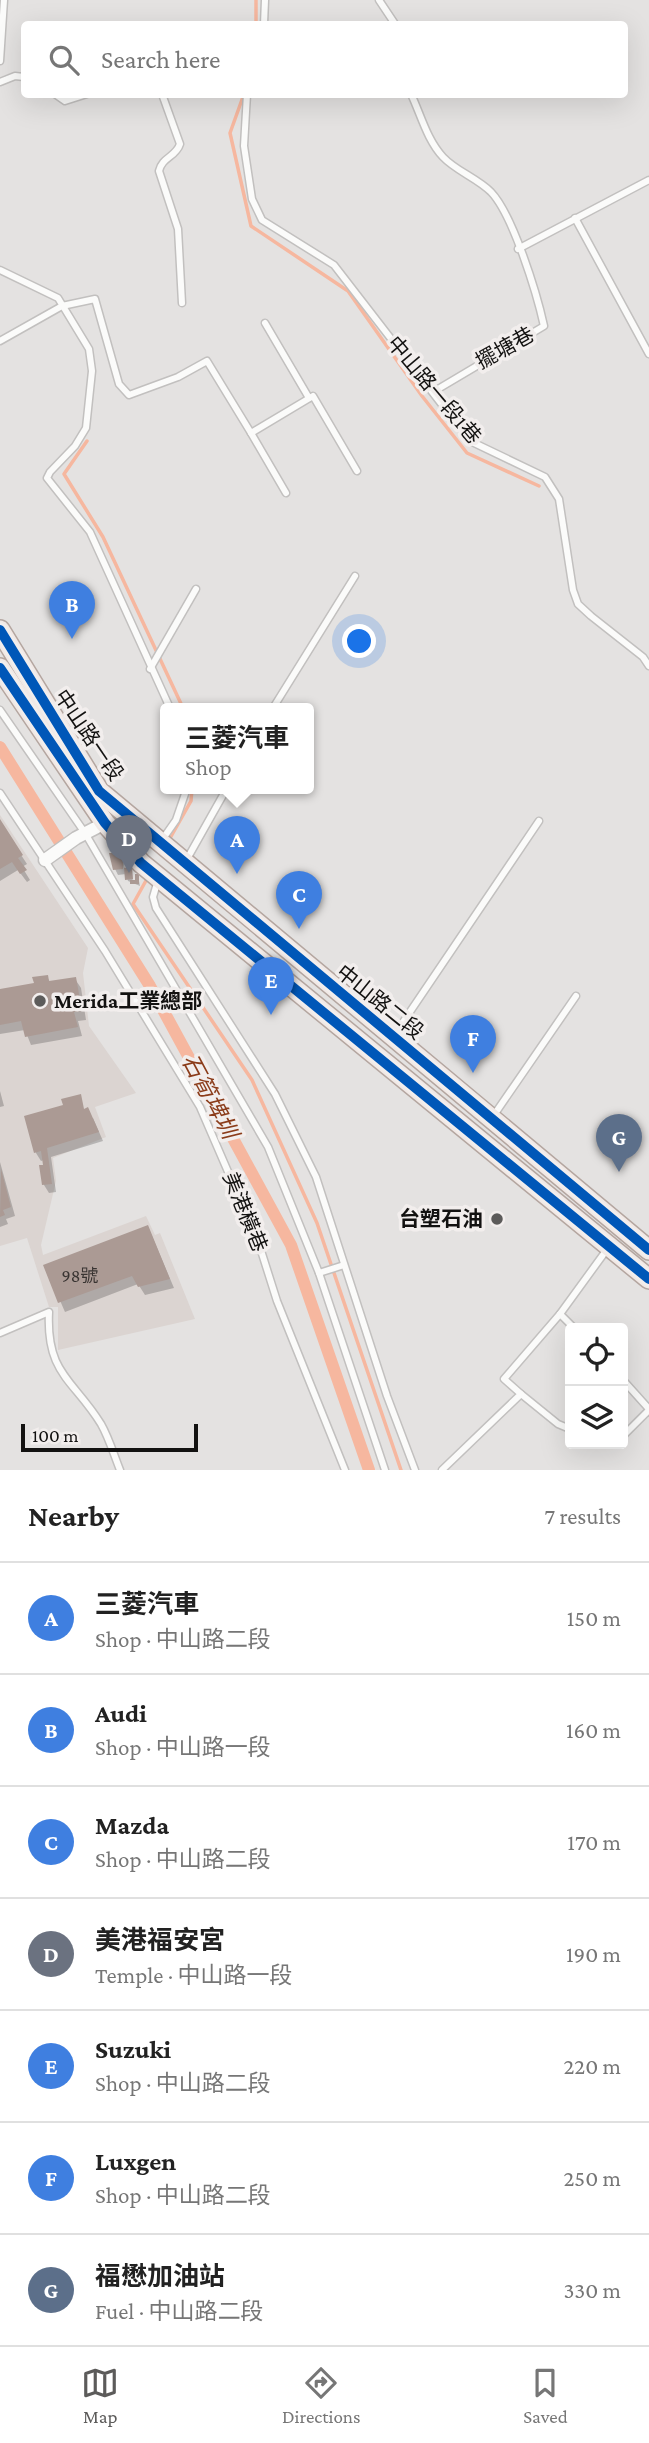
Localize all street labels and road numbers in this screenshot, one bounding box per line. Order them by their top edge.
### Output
street label: 擺塘巷 [472,322,538,374]
street label: 中山路一段1巷 [382,331,486,449]
street label: 中山路一段 [50,685,128,785]
street label: 中山路二段 [332,960,428,1044]
street label: 美港橫巷 [218,1169,272,1255]

